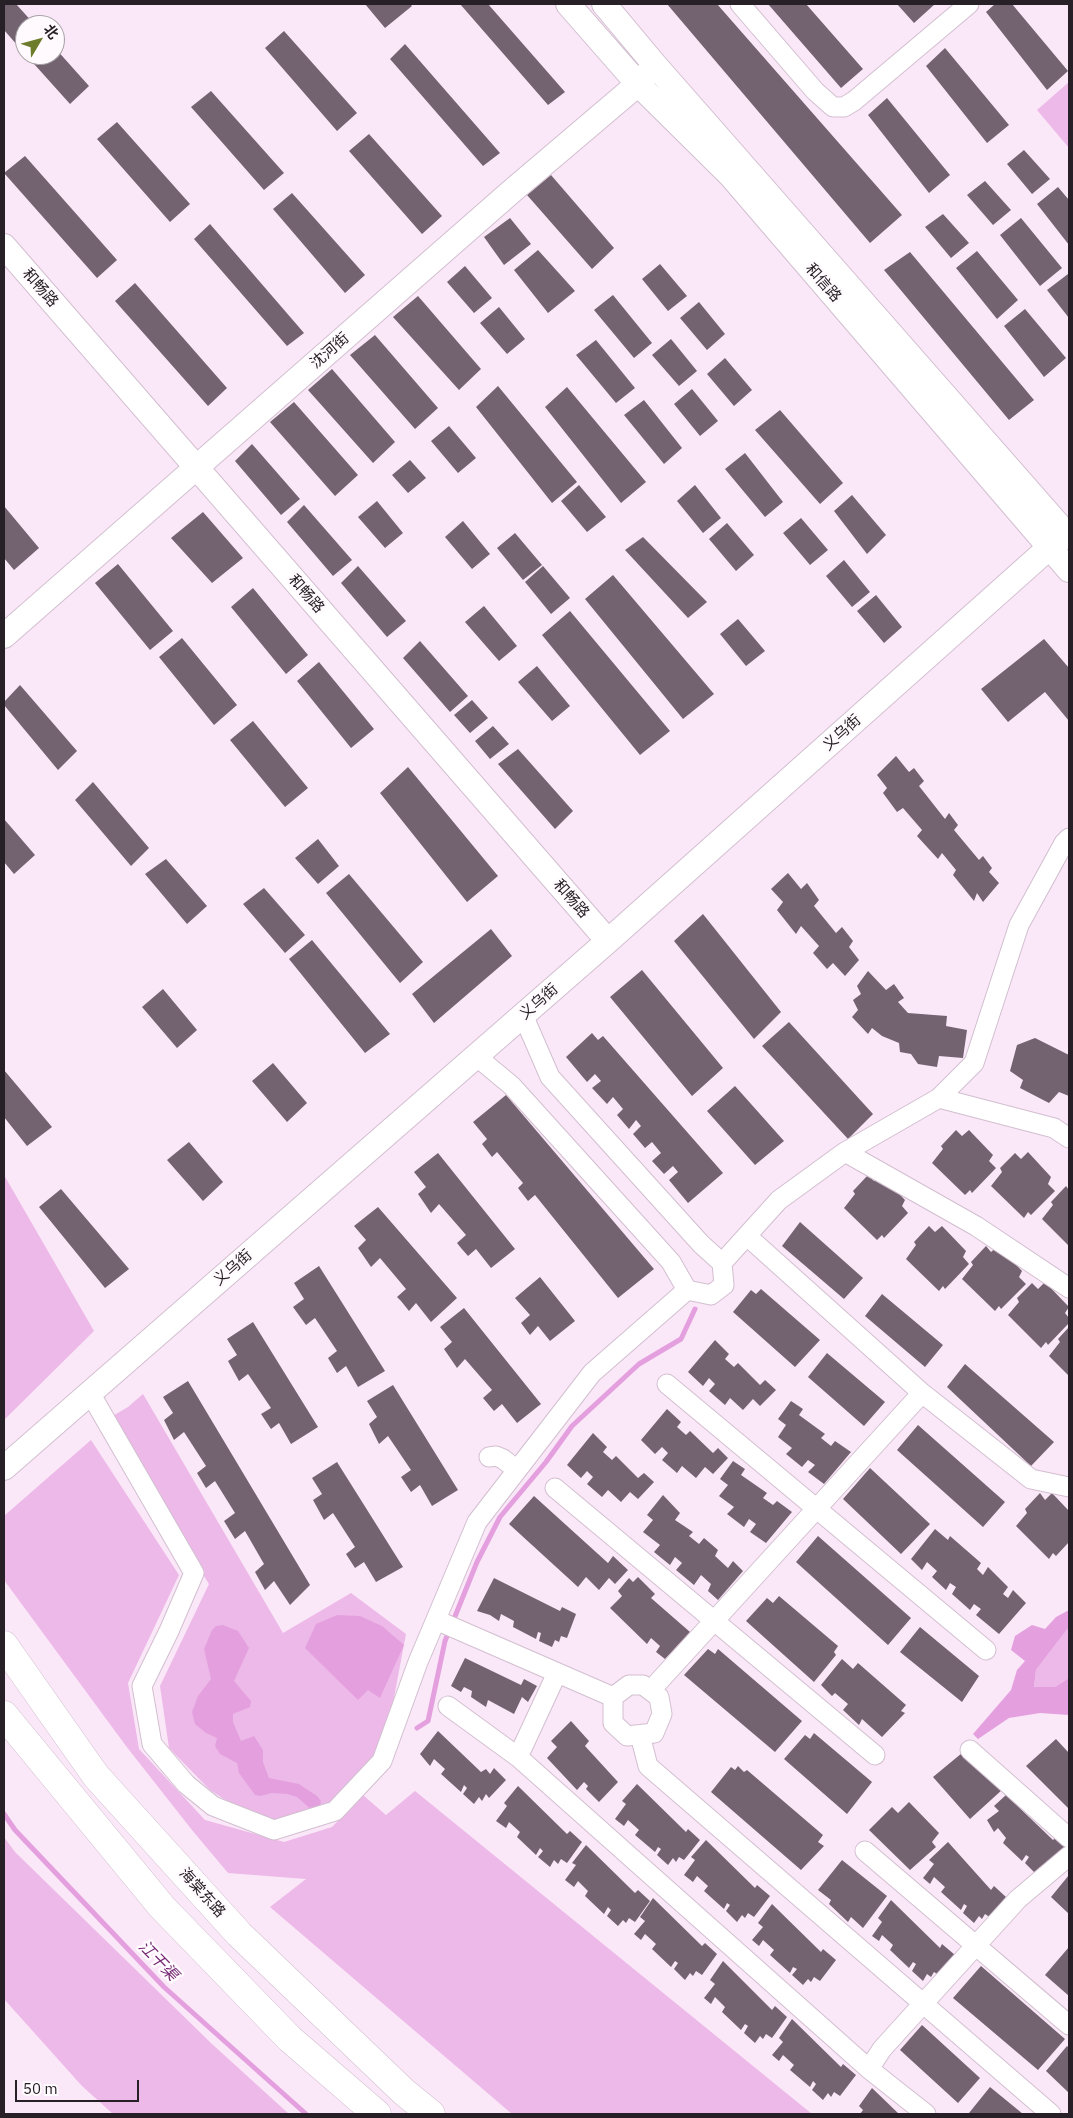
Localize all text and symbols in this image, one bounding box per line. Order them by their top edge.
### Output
north arrow [15,15,65,65]
text: 北 [40,21,63,43]
street label: 和信路 [801,260,845,306]
street label: 和畅路 [18,265,62,311]
street label: 沈河街 [307,329,353,373]
street label: 和畅路 [284,571,328,617]
street label: 义乌街 [819,711,865,755]
street label: 和畅路 [549,876,593,922]
street label: 义乌街 [516,980,562,1024]
street label: 义乌街 [210,1246,256,1290]
street label: 海棠东路 [175,1865,229,1921]
water label: 江干渠 [134,1937,182,1985]
scale bar [18,2070,141,2102]
text: 50 m [23,2079,58,2098]

